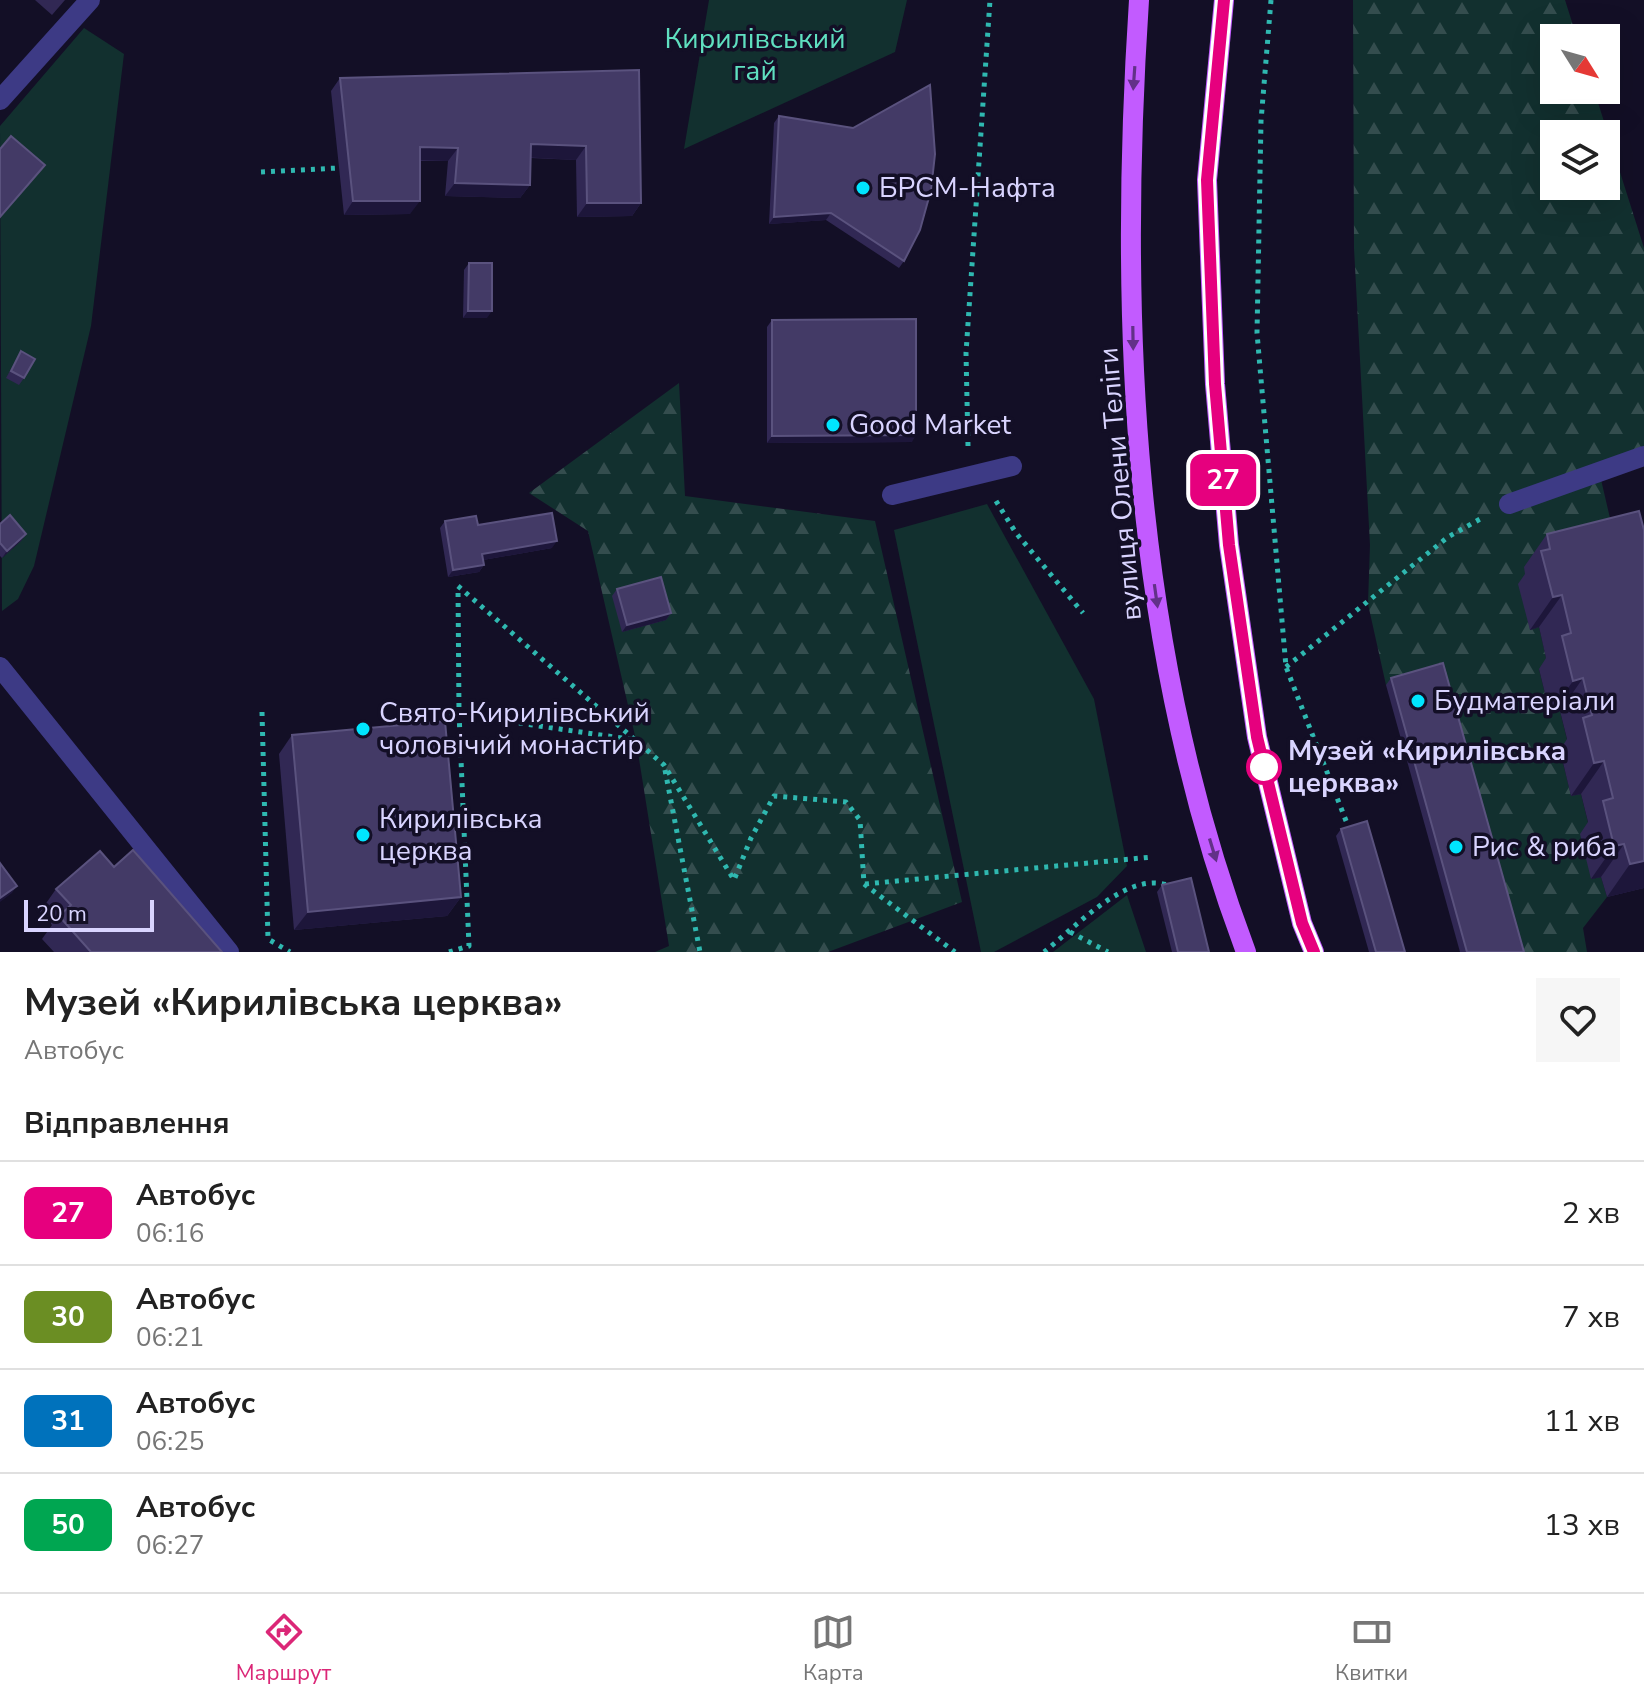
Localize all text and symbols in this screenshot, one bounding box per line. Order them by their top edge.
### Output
park label: Кирилівський гай [664,20,846,90]
north arrow [1540,24,1620,104]
map controls [1540,24,1620,200]
one-way arrow [1127,66,1140,91]
button: layers [1540,120,1620,200]
place label: БРСМ-Нафта [879,169,1056,207]
marker: БРСМ-Нафта [854,179,872,197]
one-way arrow [1127,326,1140,351]
street label: вулиця Олени Теліги [1089,346,1151,622]
place label: Good Market [849,406,1011,444]
marker: Good Market [824,416,842,434]
line badge: 27 [1187,454,1259,506]
text: 27 [1206,461,1240,499]
one-way arrow [1150,584,1163,609]
place label: Будматеріали [1434,682,1615,720]
marker: Будматеріали [1409,692,1427,710]
place label: Свято-Кирилівський чоловічий монастир [379,694,650,764]
marker: Свято-Кирилівський чоловічий монастир [354,720,372,738]
place label: Музей «Кирилівська церква» [1288,732,1566,802]
marker: Музей «Кирилівська церква» [1247,750,1281,784]
place label: Кирилівська церква [379,800,543,870]
marker: Кирилівська церква [354,826,372,844]
place label: Рис & риба [1472,828,1617,866]
one-way arrow [1207,838,1220,862]
marker: Рис & риба [1447,838,1465,856]
scale bar [24,896,154,932]
text: 20 m [36,899,87,929]
text: Музей «Кирилівська церква» [24,977,563,1028]
button: heart [1536,978,1620,1062]
text: Автобус [24,1033,124,1068]
text: Відправлення [24,1103,230,1144]
text: Автобус [136,1175,255,1216]
text: 2 хв [1562,1193,1620,1234]
text: 27 [51,1194,85,1232]
text: 06:16 [136,1216,204,1251]
text: Автобус [136,1279,255,1320]
text: 7 хв [1562,1297,1620,1338]
text: 30 [51,1298,85,1336]
text: 06:21 [136,1320,204,1355]
text: Автобус [136,1383,255,1424]
text: 11 хв [1544,1401,1620,1442]
text: 31 [51,1402,85,1440]
text: 06:25 [136,1424,204,1459]
text: Автобус [136,1487,255,1528]
text: 13 хв [1544,1505,1620,1546]
text: 50 [51,1506,85,1544]
text: 06:27 [136,1528,204,1563]
tab: Маршрут [236,1610,331,1688]
tab: Карта [803,1610,864,1688]
tab: Квитки [1335,1610,1408,1688]

